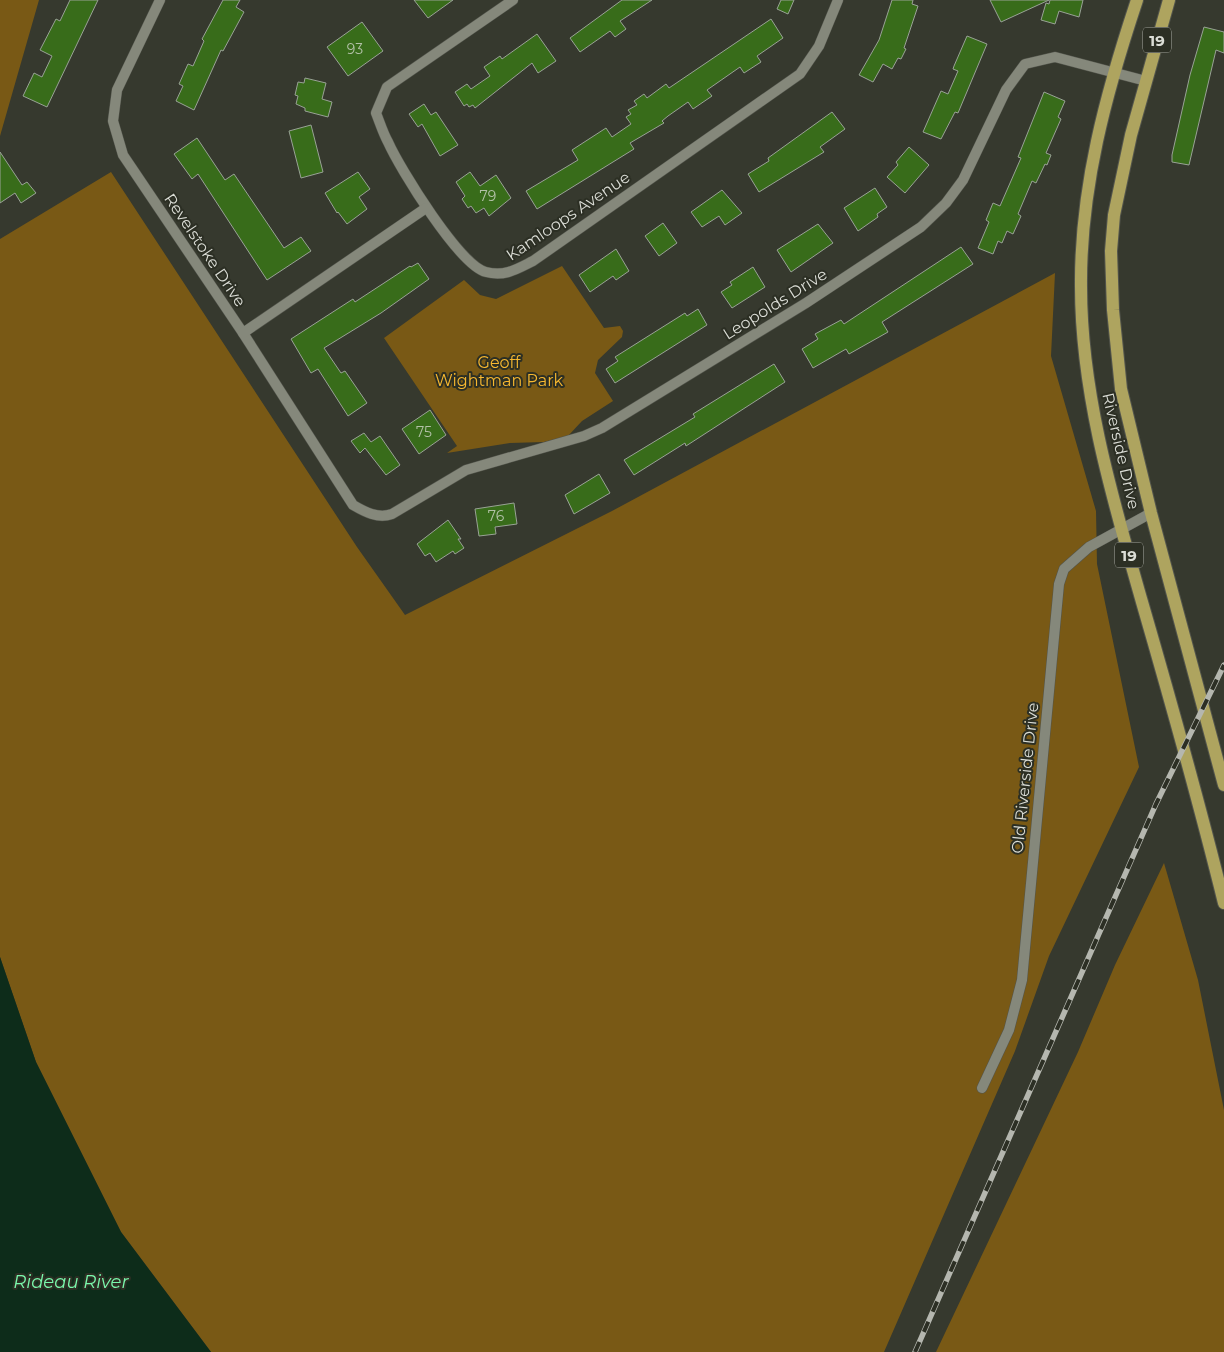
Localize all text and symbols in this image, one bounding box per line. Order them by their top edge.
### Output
road number: 19 [1143,28,1171,52]
house number: 93 [347,40,363,58]
street label: Kamloops Avenue [503,168,633,264]
house number: 79 [480,187,496,205]
street label: Revelstoke Drive [160,190,250,310]
street label: Leopolds Drive [720,264,830,344]
park label: Geoff Wightman Park [435,353,563,390]
street label: Riverside Drive [1098,391,1144,511]
house number: 75 [416,423,432,441]
house number: 76 [488,507,505,525]
road number: 19 [1115,542,1143,568]
street label: Old Riverside Drive [1008,702,1042,854]
water label: Rideau River [13,1271,129,1293]

